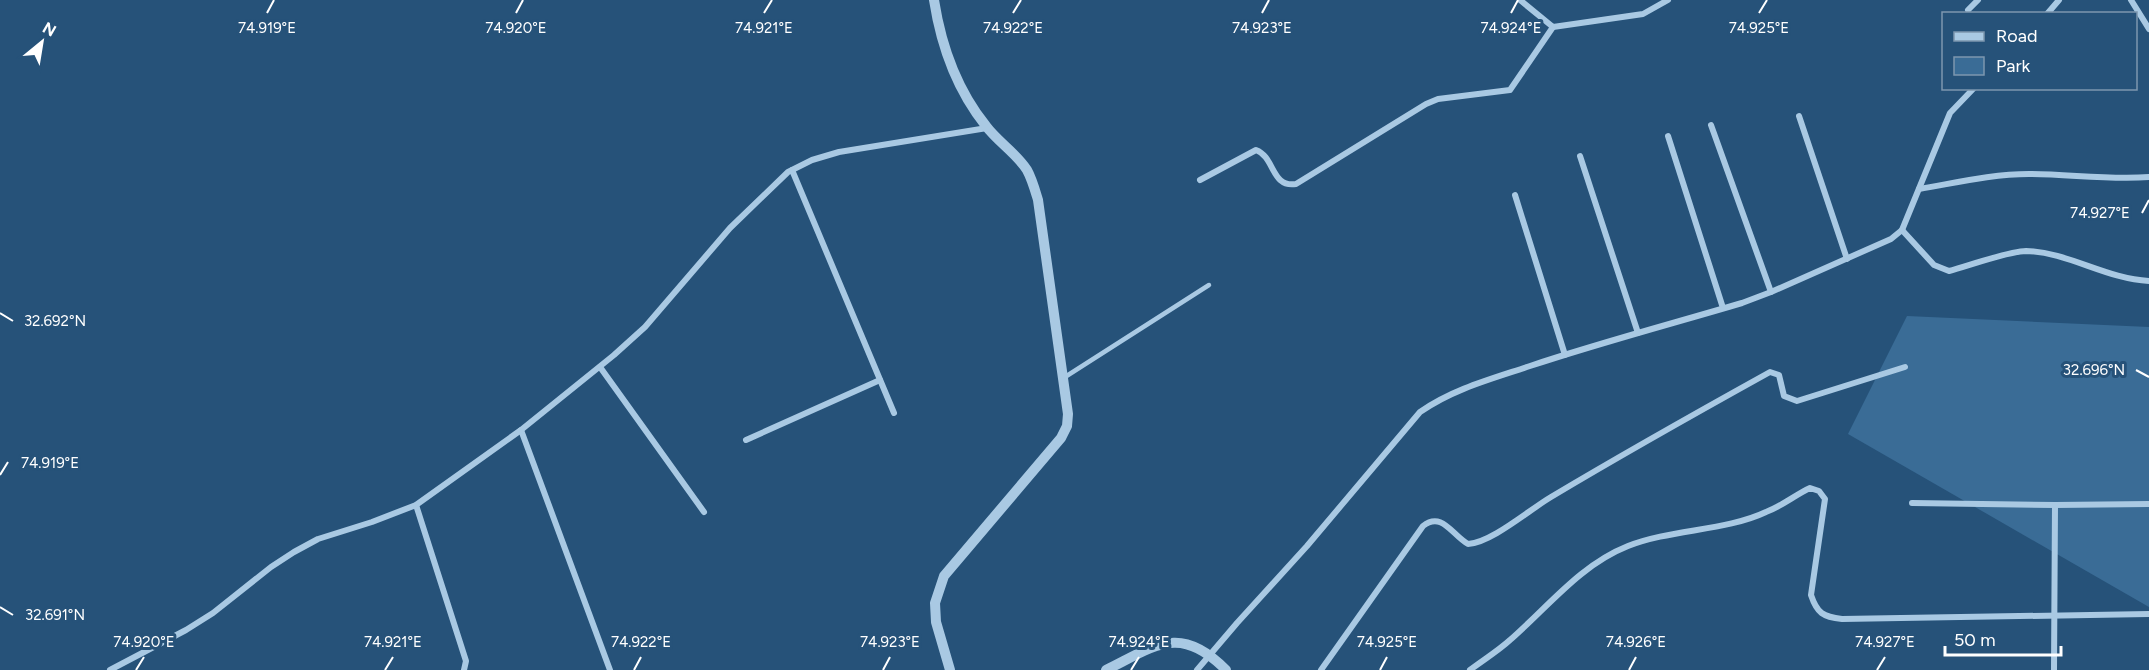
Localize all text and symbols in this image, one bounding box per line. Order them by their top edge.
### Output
north arrow [12,12,72,72]
legend [1942,12,2137,90]
text: N [39,18,59,41]
text: 74.919°E [238,19,296,37]
text: 74.920°E [485,19,547,37]
text: 74.921°E [735,19,793,37]
text: 74.922°E [983,19,1043,37]
text: 74.923°E [1232,19,1292,37]
text: 74.924°E [1480,19,1542,37]
text: 74.925°E [1729,19,1789,37]
text: Road [1996,25,2037,47]
text: Park [1996,55,2031,77]
text: 74.927°E [2070,204,2130,222]
text: 32.692°N [24,312,86,330]
text: 32.696°N [2063,361,2125,379]
text: 74.919°E [21,454,79,472]
text: 32.691°N [25,606,85,624]
scale bar [1945,619,2060,657]
text: 50 m [1954,629,1996,651]
text: 74.920°E [113,633,175,651]
text: 74.921°E [364,633,422,651]
text: 74.922°E [611,633,671,651]
text: 74.923°E [860,633,920,651]
text: 74.924°E [1108,633,1170,651]
text: 74.925°E [1357,633,1417,651]
text: 74.926°E [1606,633,1666,651]
text: 74.927°E [1855,633,1915,651]

